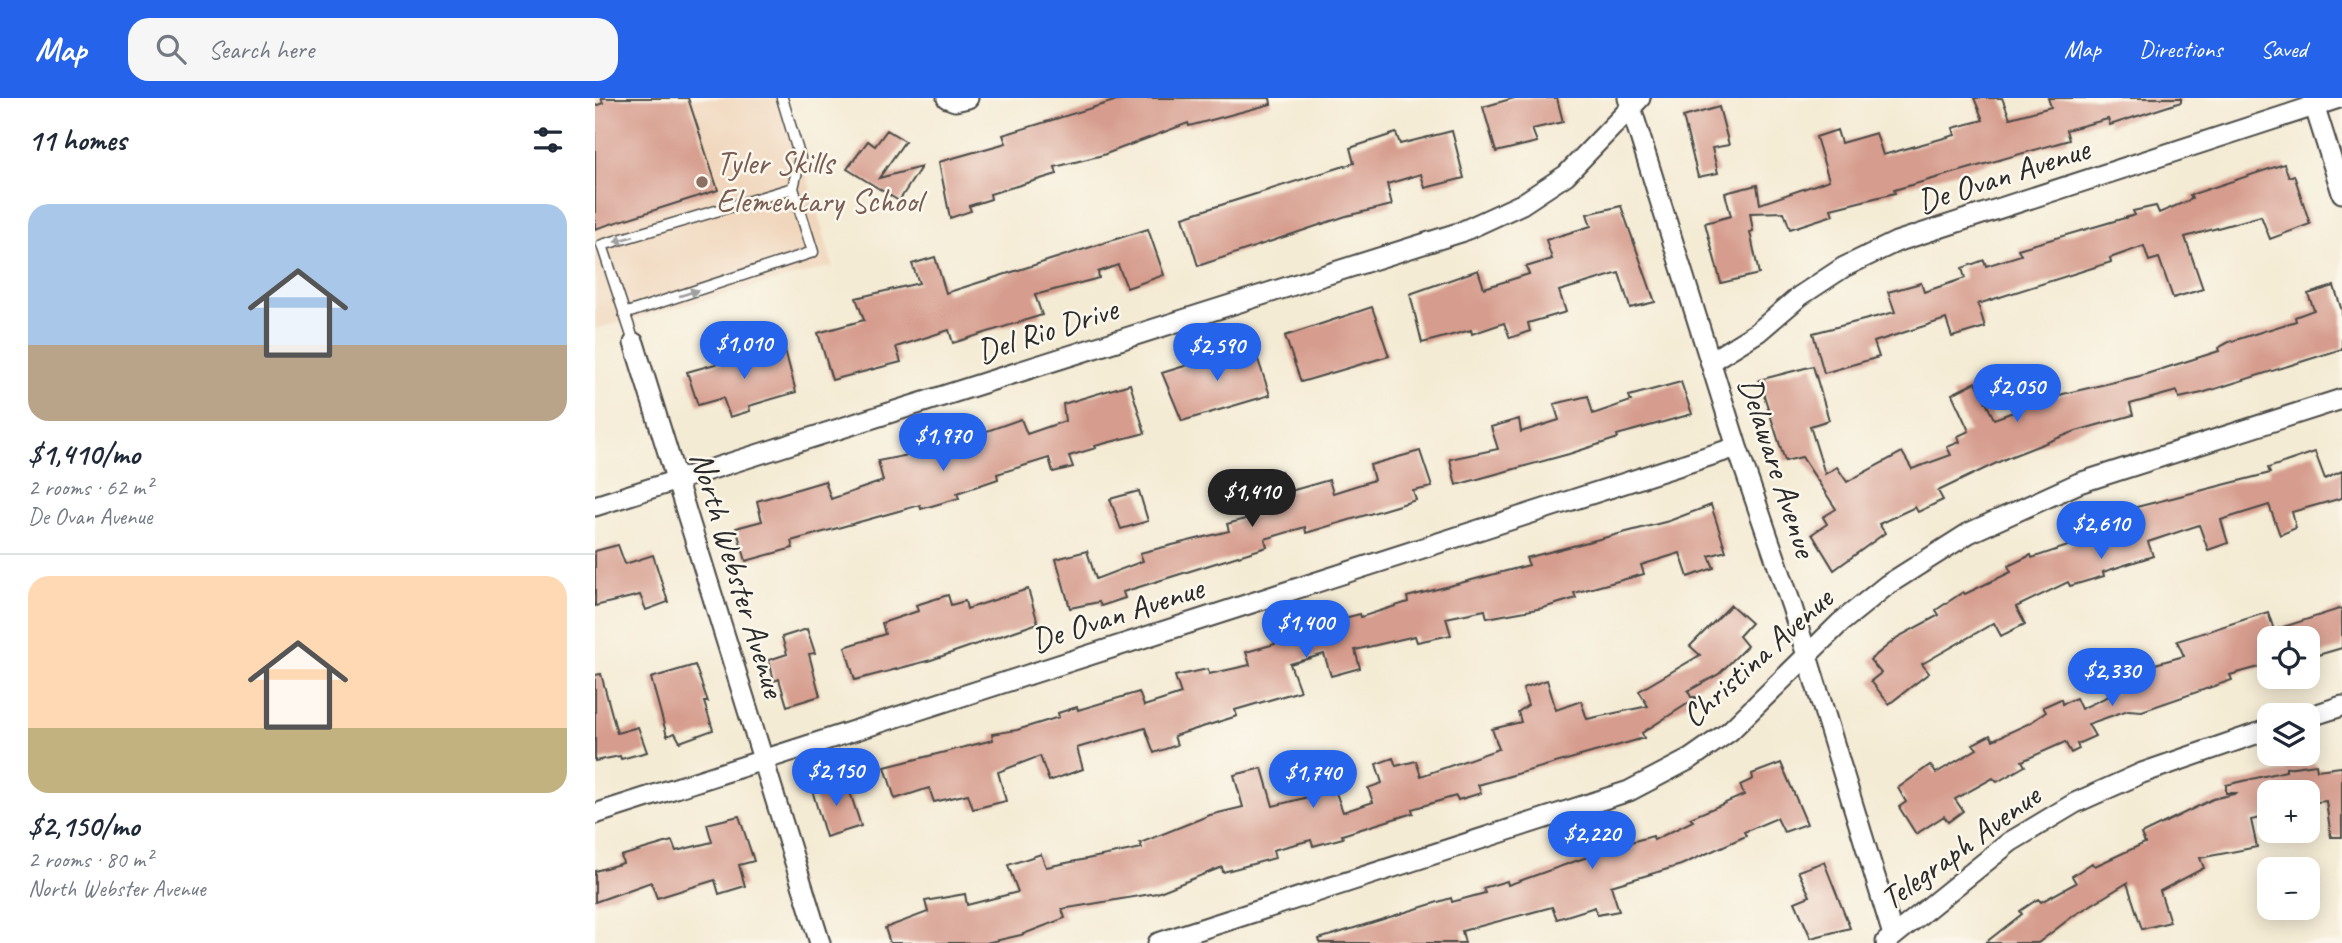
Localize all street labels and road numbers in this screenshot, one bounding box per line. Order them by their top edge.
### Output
street label: De Ovan Avenue [1912,127,2096,222]
street label: Del Rio Drive [971,287,1125,372]
street label: Delaware Avenue [1729,372,1827,564]
street label: North Webster Avenue [681,446,796,704]
street label: De Ovan Avenue [1026,566,1210,661]
street label: Christina Avenue [1672,576,1843,736]
street label: Telegraph Avenue [1872,773,2050,919]

